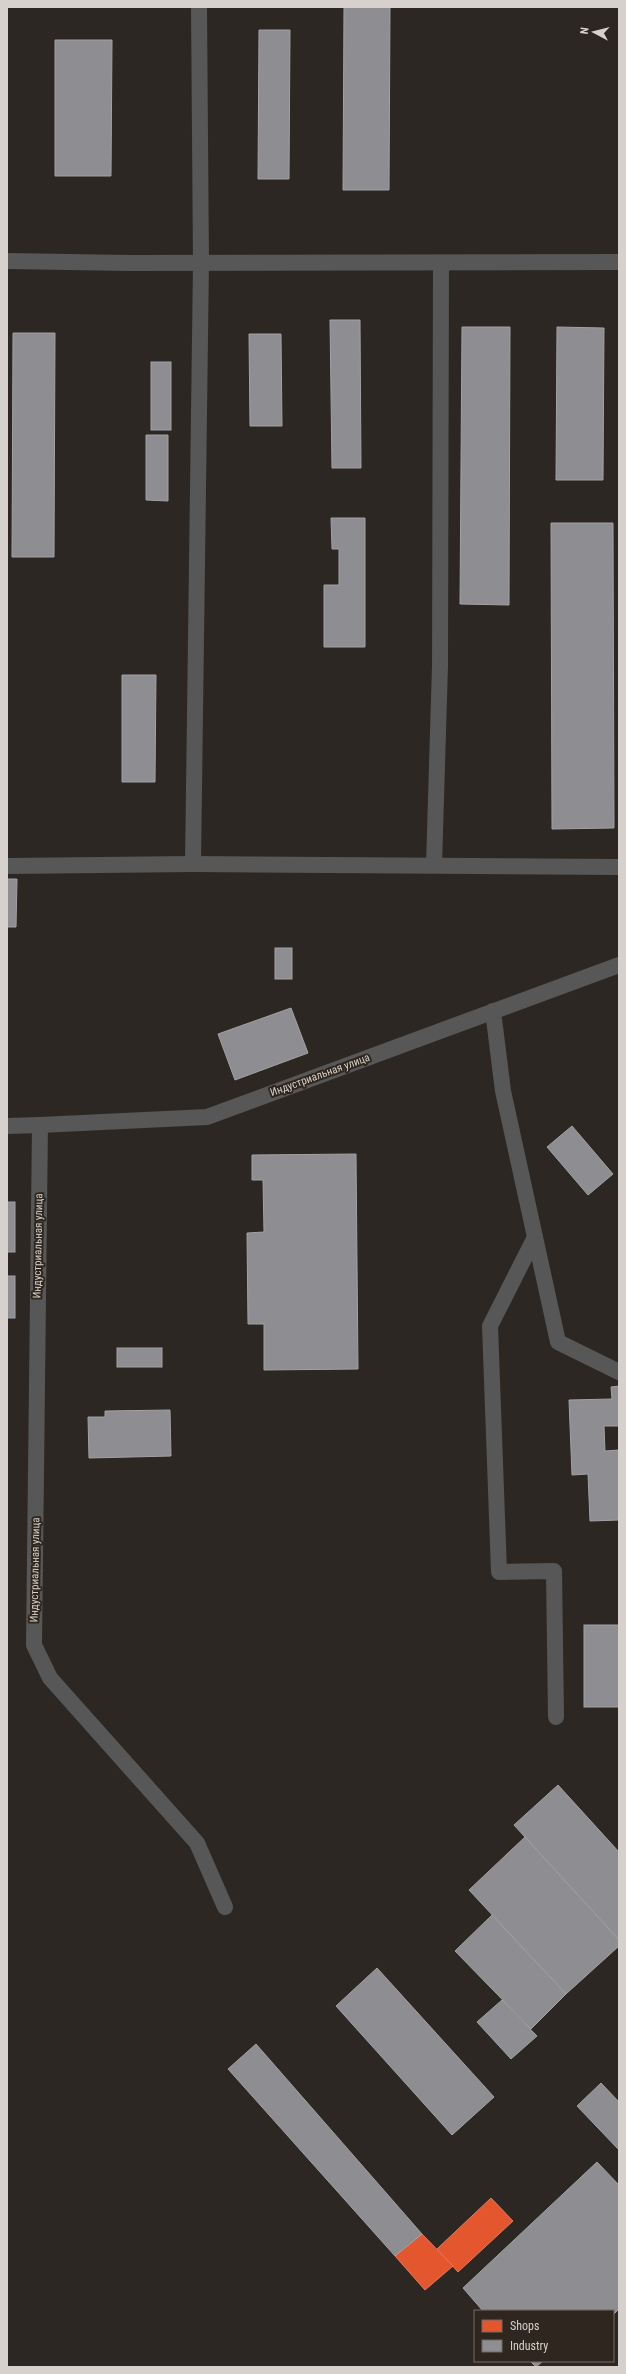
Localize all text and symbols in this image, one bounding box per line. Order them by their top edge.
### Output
north arrow [574,12,614,52]
text: N [578,26,591,35]
street label: Индустриальная улица [268,1051,372,1099]
street label: Индустриальная улица [31,1193,45,1299]
street label: Индустриальная улица [28,1517,42,1623]
legend [474,2310,614,2362]
text: Shops [510,2319,539,2333]
text: Industry [510,2339,548,2353]

